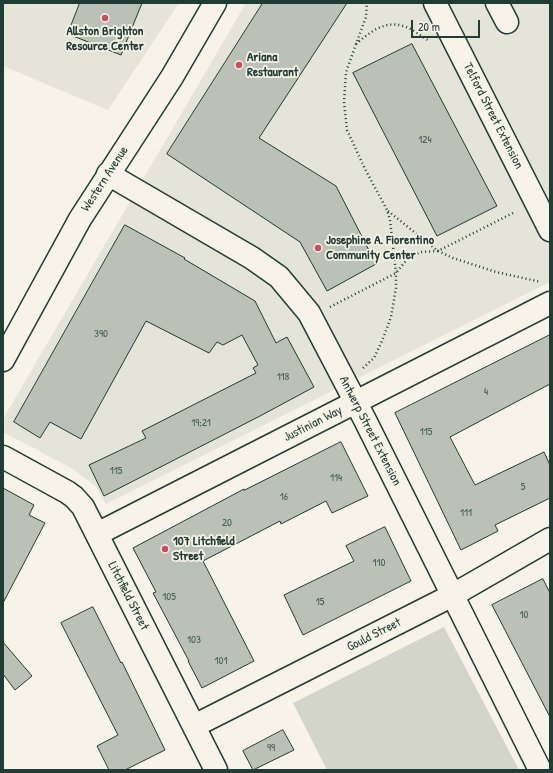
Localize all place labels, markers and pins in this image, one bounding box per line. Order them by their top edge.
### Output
marker: Allston Brighton Resource Center [100,13,110,23]
place label: Allston Brighton Resource Center [66,24,144,55]
place label: Ariana Restaurant [247,50,298,81]
marker: Ariana Restaurant [234,60,244,70]
place label: Josephine A. Fiorentino Community Center [326,233,434,264]
marker: Josephine A. Fiorentino Community Center [313,243,323,253]
place label: 107 Litchfield Street [173,534,235,565]
marker: 107 Litchfield Street [160,544,170,554]

